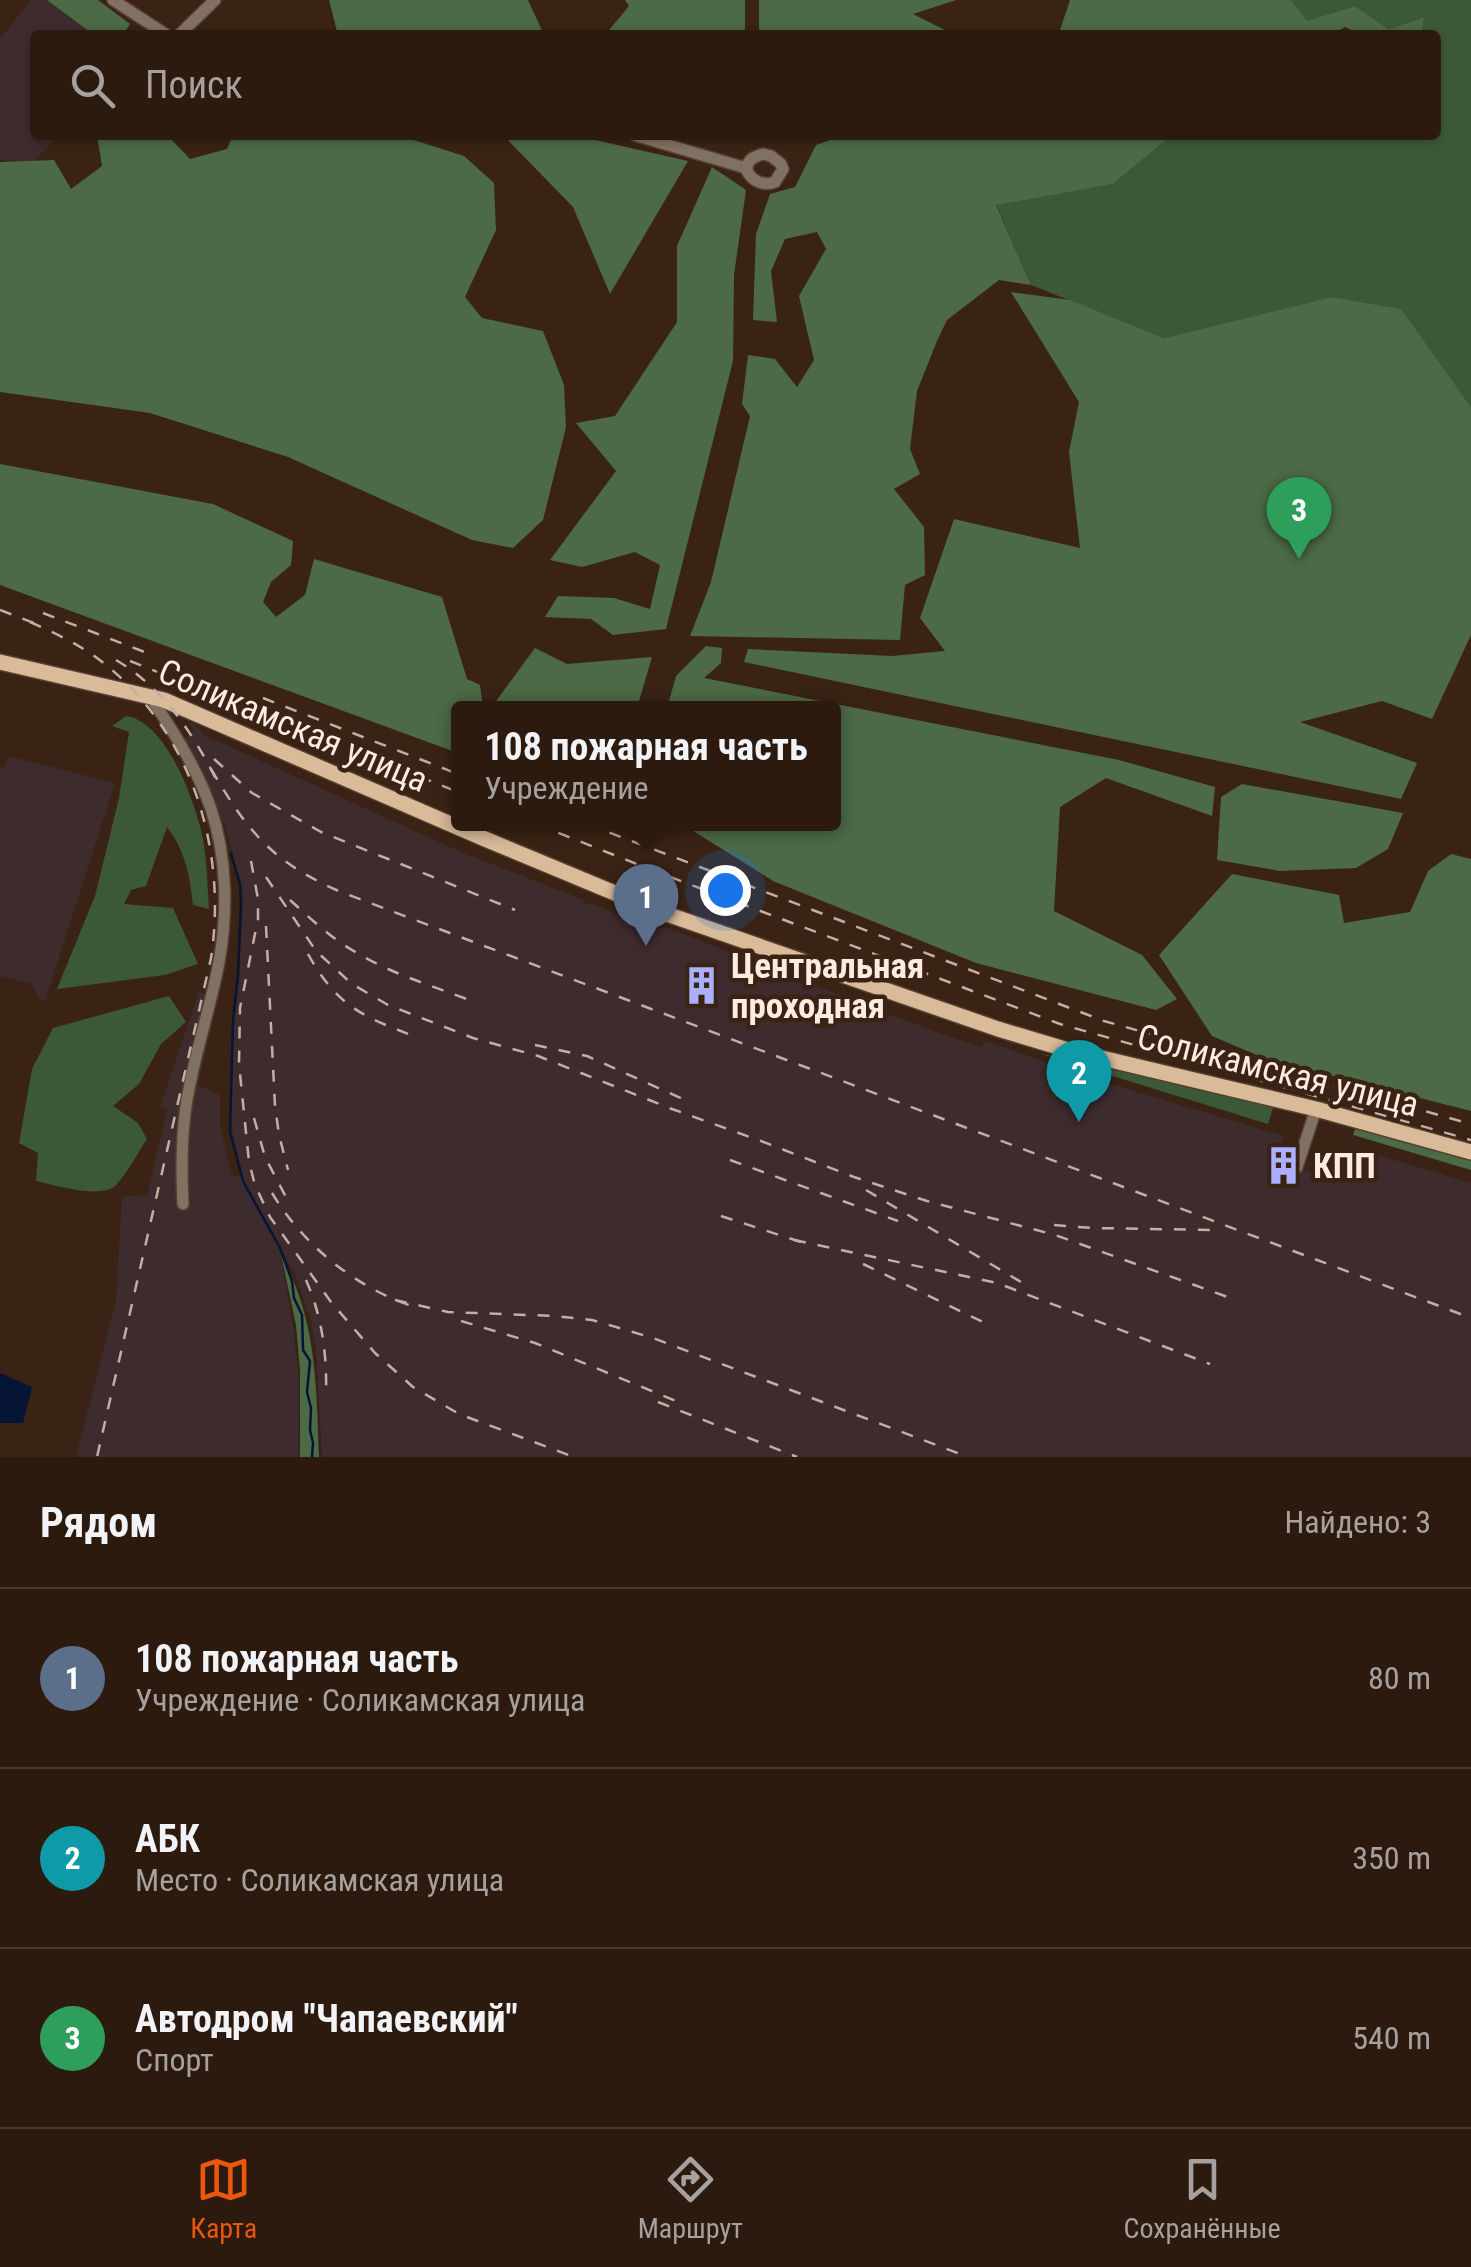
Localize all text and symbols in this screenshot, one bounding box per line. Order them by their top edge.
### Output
search box [30,30,1441,140]
icon: search [65,58,120,113]
text: Поиск [145,63,243,107]
pin: 3 [1266,476,1332,559]
street label: Соликамская улица [152,651,434,801]
popup [451,701,841,831]
text: 108 пожарная часть [484,725,808,769]
text: Учреждение [484,769,648,807]
pin: 1 [614,864,678,946]
your location [700,865,751,916]
place label: Центральная проходная [731,946,924,1027]
building icon: Центральная проходная [680,965,722,1007]
street label: Соликамская улица [1133,1016,1423,1126]
pin: 2 [1046,1040,1112,1122]
building icon: КПП [1262,1145,1304,1187]
place label: КПП [1313,1146,1376,1187]
text: Рядом [40,1498,157,1547]
text: Найдено: 3 [1284,1503,1431,1541]
text: 108 пожарная часть [135,1637,459,1681]
text: 1 [64,1659,81,1697]
text: 80 m [1368,1659,1431,1697]
text: Учреждение · Соликамская улица [135,1681,585,1719]
text: АБК [135,1817,200,1861]
text: 2 [64,1839,81,1877]
text: 350 m [1352,1839,1431,1877]
text: Место · Соликамская улица [135,1861,504,1899]
text: Автодром "Чапаевский" [135,1997,518,2041]
text: 3 [64,2019,81,2057]
text: 540 m [1352,2019,1431,2057]
text: Спорт [135,2041,214,2079]
tab: Карта [190,2152,257,2245]
tab: Маршрут [638,2152,743,2245]
tab: Сохранённые [1124,2152,1281,2245]

